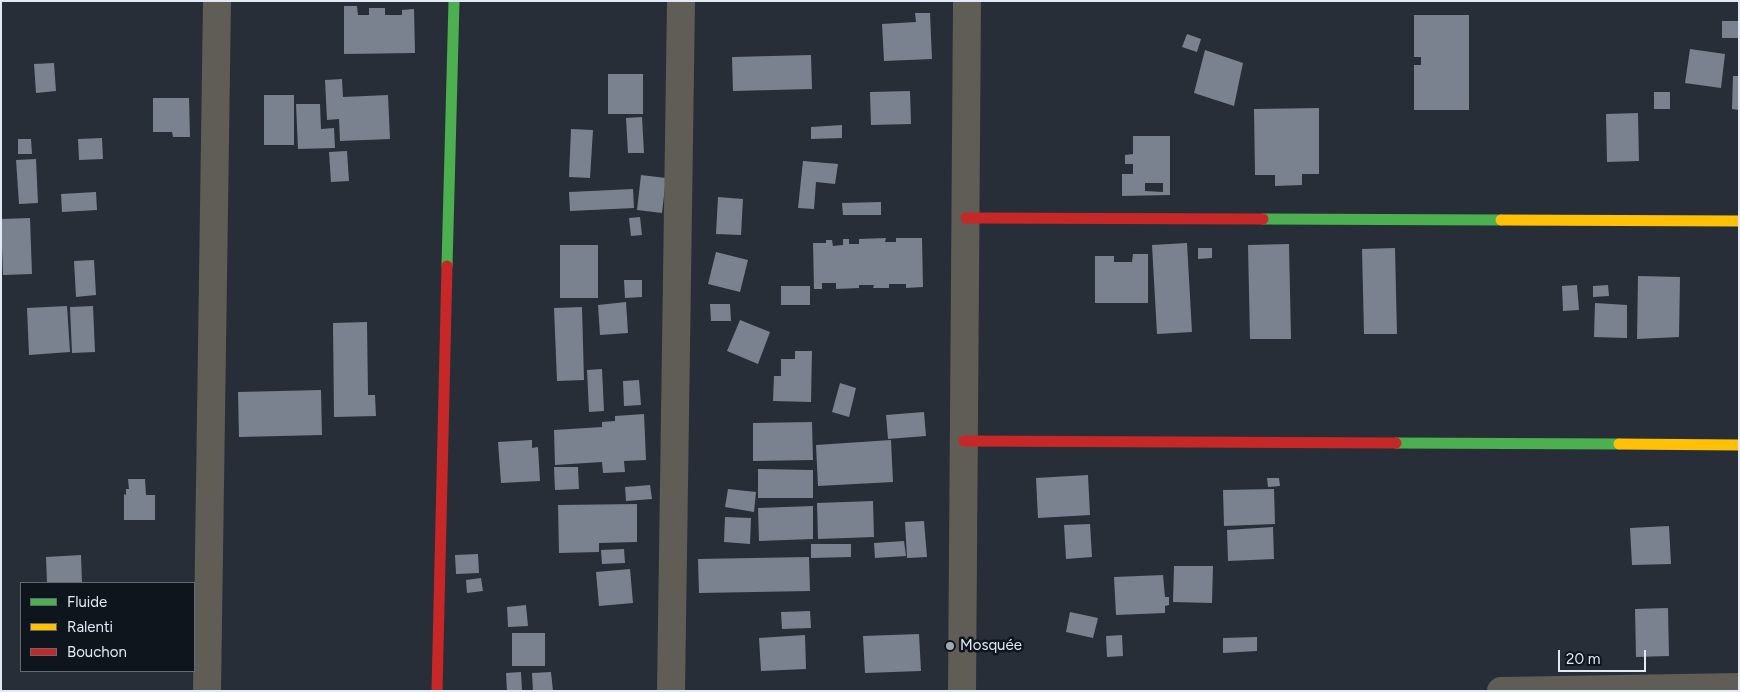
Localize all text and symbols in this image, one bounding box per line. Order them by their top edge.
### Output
legend [20,582,195,672]
text: Fluide [67,593,107,611]
text: Ralenti [67,618,113,636]
place label: Mosquée [960,637,1022,655]
marker: Mosquée [944,640,956,652]
scale bar [1560,640,1648,672]
text: Bouchon [67,643,127,661]
text: 20 m [1566,650,1600,668]

